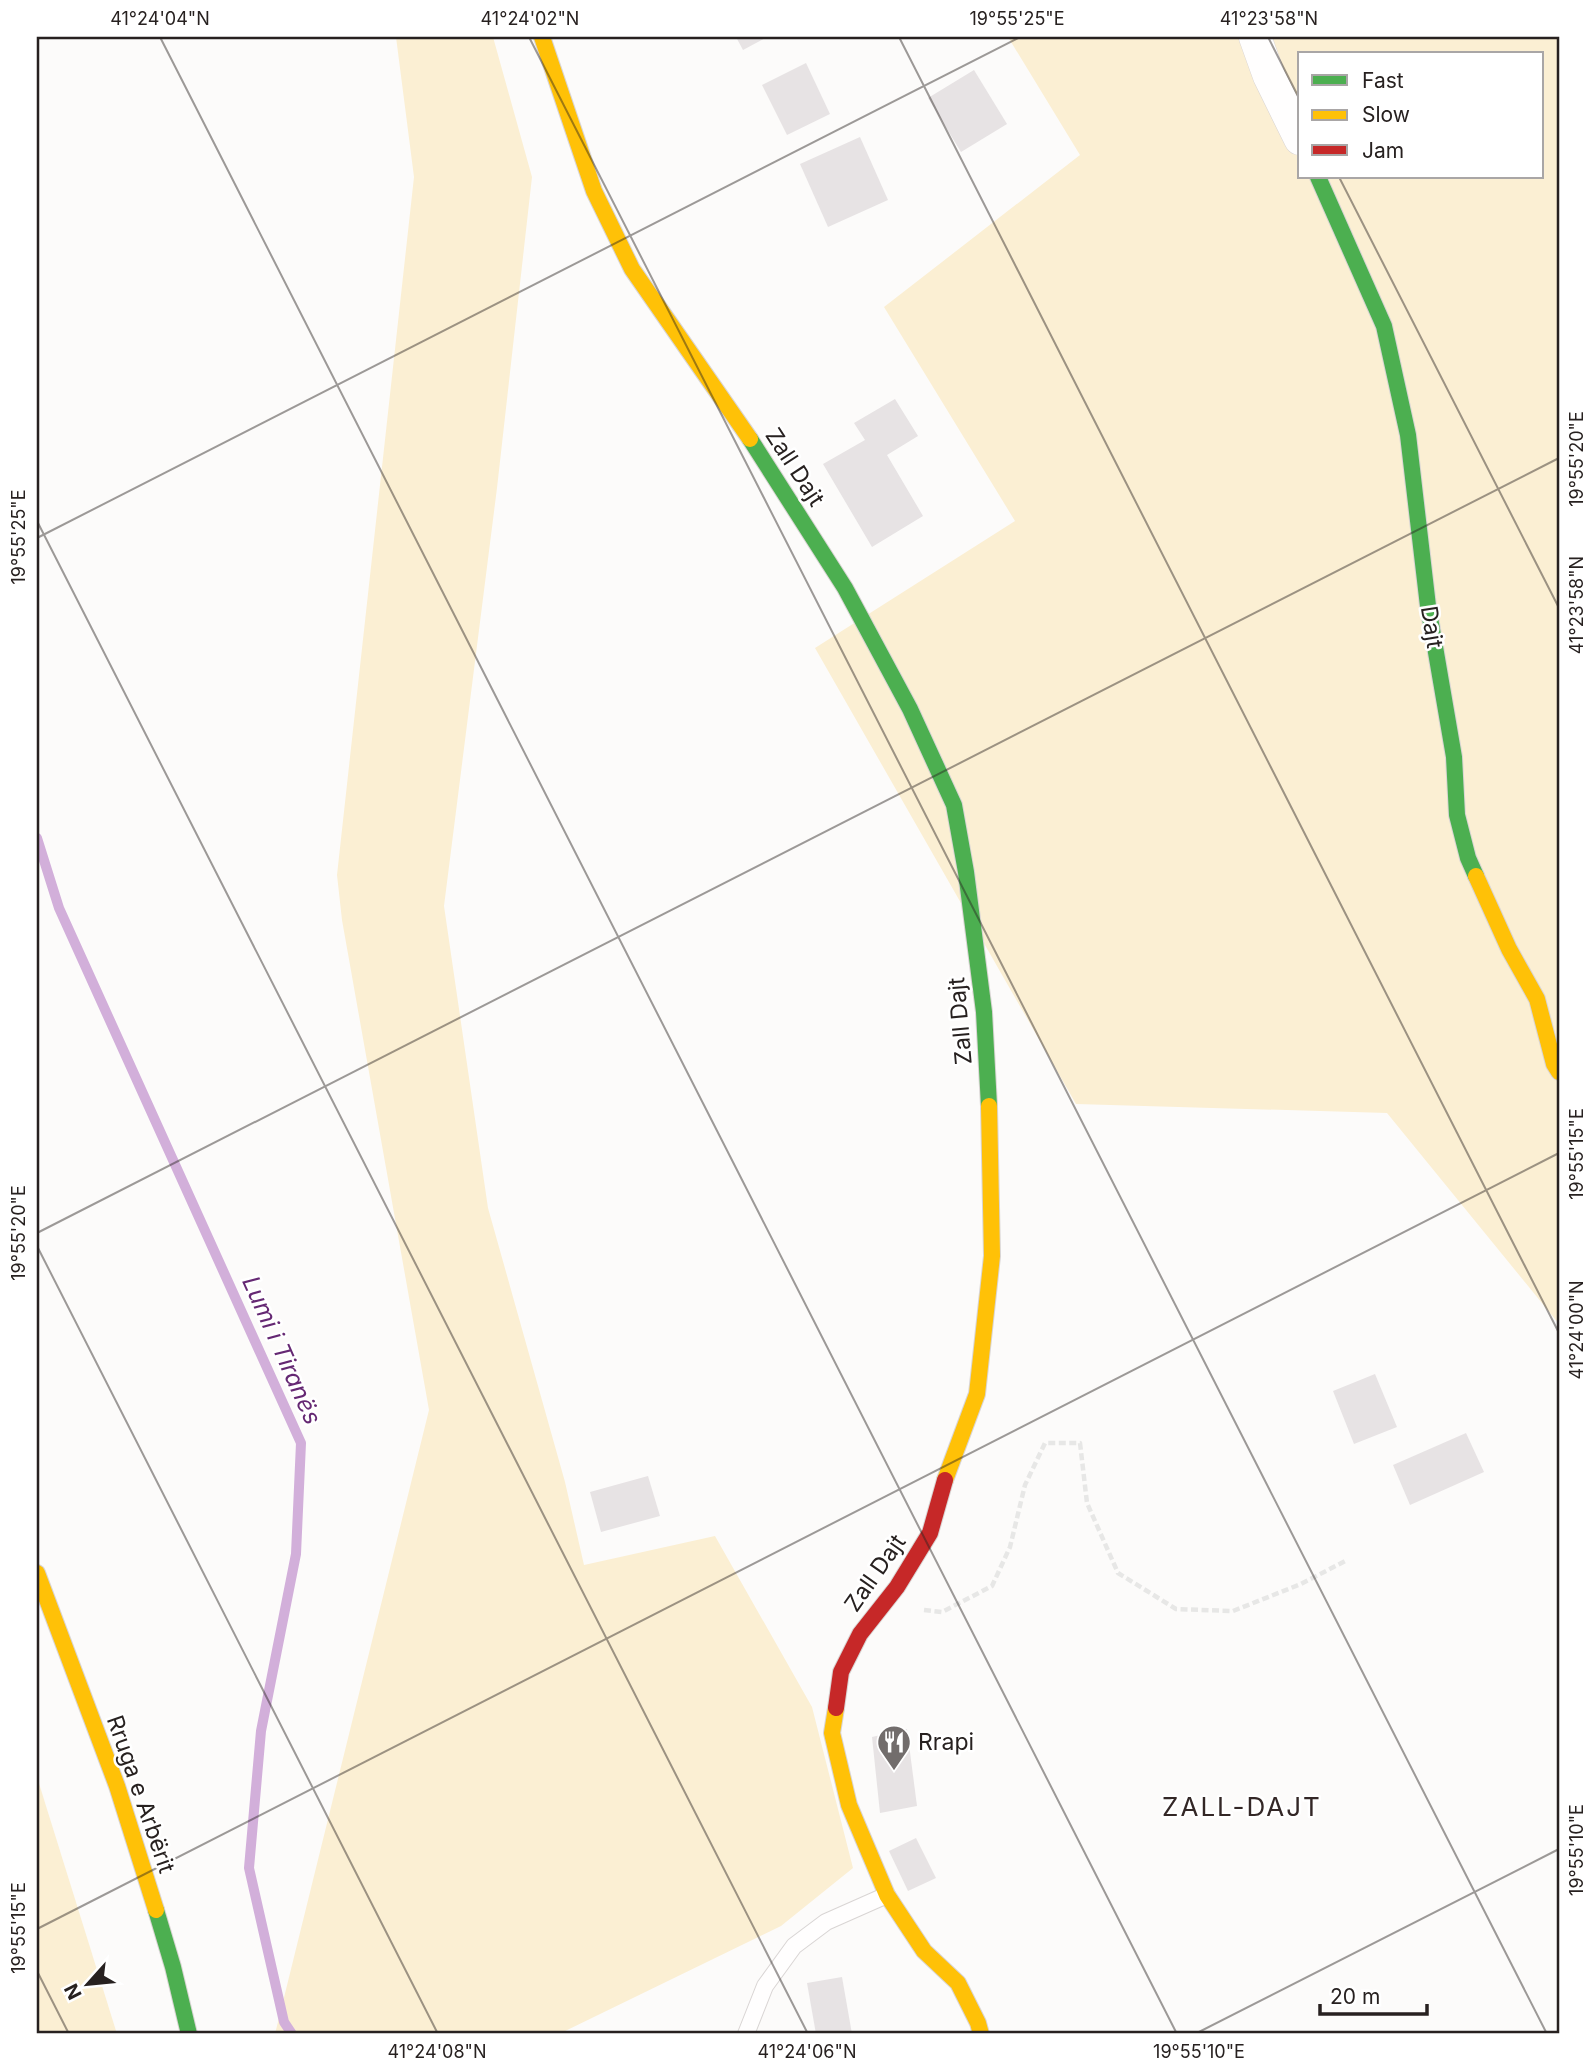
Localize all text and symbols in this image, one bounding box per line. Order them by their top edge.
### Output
text: 41°24'04"N [110,8,210,29]
text: 41°24'02"N [481,8,579,29]
text: 19°55'25"E [969,8,1065,29]
text: 41°23'58"N [1220,8,1318,29]
legend [1298,52,1544,178]
text: Fast [1362,68,1404,93]
text: Slow [1362,102,1410,127]
text: Jam [1362,138,1404,163]
text: 19°55'20"E [1566,411,1587,507]
street label: Zall Dajt [759,423,831,512]
text: 19°55'25"E [8,489,29,585]
text: 41°23'58"N [1566,556,1587,654]
street label: Dajt [1415,604,1449,651]
street label: Zall Dajt [942,976,978,1066]
text: 19°55'15"E [1566,1108,1587,1200]
text: 19°55'20"E [8,1185,29,1281]
water label: Lumi i Tiranës [236,1271,328,1429]
text: 41°24'00"N [1566,1280,1587,1380]
street label: Zall Dajt [838,1529,912,1617]
street label: Rruga e Arbërit [101,1711,181,1877]
restaurant icon: Rrapi [875,1723,913,1772]
place label: Rrapi [918,1728,974,1756]
district label: ZALL-DAJT [1162,1791,1322,1822]
text: 19°55'10"E [1566,1804,1587,1896]
text: 19°55'15"E [8,1882,29,1974]
north arrow [52,1948,122,2018]
scale bar [1320,1973,1426,2017]
text: N [60,1980,87,2003]
text: 20 m [1330,1984,1380,2009]
text: 41°24'08"N [388,2041,486,2062]
text: 41°24'06"N [758,2041,856,2062]
text: 19°55'10"E [1153,2041,1245,2062]

